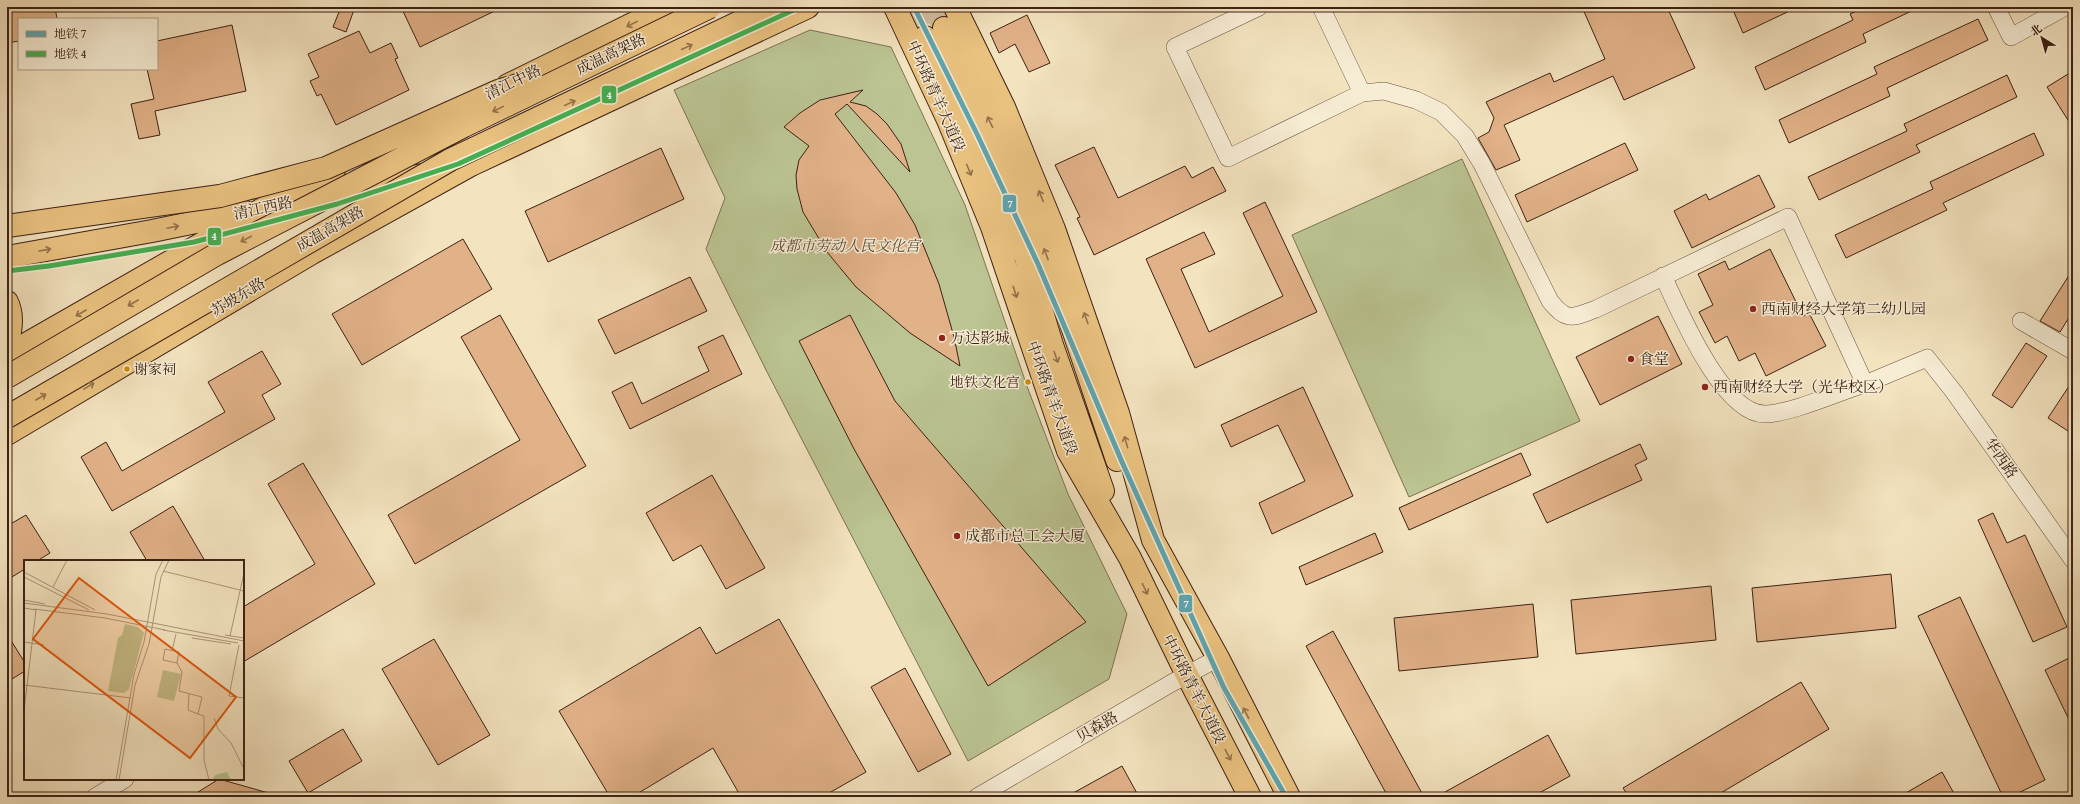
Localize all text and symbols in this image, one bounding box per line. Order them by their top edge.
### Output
legend [18,18,158,70]
north arrow [2022,18,2062,58]
text: 北 [2027,20,2045,40]
one-way arrow [626,21,638,28]
text: 地铁 7 [54,25,87,42]
street label: 成温高架路 [572,28,649,79]
street label: 中环路青羊大道段 [902,37,970,155]
one-way arrow [681,43,693,50]
text: 地铁 4 [54,45,87,62]
street label: 清江中路 [481,59,544,104]
line badge: 4 [601,85,617,104]
text: 4 [606,87,612,103]
one-way arrow [563,99,575,106]
one-way arrow [493,106,505,113]
one-way arrow [986,116,993,128]
one-way arrow [965,164,973,176]
street label: 清江西路 [231,191,294,224]
one-way arrow [1036,191,1044,203]
line badge: 7 [1002,194,1017,213]
text: 7 [1007,195,1013,211]
street label: 成温高架路 [292,201,367,256]
one-way arrow [166,222,179,230]
line badge: 4 [207,227,222,246]
text: 4 [211,228,217,244]
park label: 成都市劳动人民文化宫 [770,235,922,256]
one-way arrow [240,236,252,244]
one-way arrow [38,246,51,254]
one-way arrow [1042,249,1050,261]
street label: 苏坡东路 [207,272,269,321]
one-way arrow [1012,285,1019,298]
place label: 西南财经大学第二幼儿园 [1761,298,1926,319]
one-way arrow [127,300,139,308]
marker: 西南财经大学第二幼儿园 [1748,304,1758,314]
one-way arrow [75,310,87,318]
one-way arrow [1082,312,1089,325]
place label: 万达影城 [950,327,1010,348]
marker: 万达影城 [937,333,947,343]
street label: 中环路青羊大道段 [1022,338,1083,458]
place label: 食堂 [1639,348,1669,369]
one-way arrow [1053,351,1061,363]
marker: 食堂 [1626,354,1636,364]
place label: 谢家祠 [134,359,176,379]
marker: 谢家祠 [122,364,132,374]
place label: 地铁文化宫 [950,372,1020,392]
place label: 西南财经大学（光华校区） [1713,376,1893,397]
marker: 地铁文化宫 [1023,377,1033,387]
one-way arrow [83,381,95,389]
marker: 西南财经大学（光华校区） [1700,382,1710,392]
one-way arrow [35,393,47,401]
street label: 华西路 [1980,433,2023,482]
one-way arrow [1122,435,1129,448]
place label: 成都市总工会大厦 [965,525,1085,546]
marker: 成都市总工会大厦 [952,531,962,541]
inset map [24,560,244,780]
one-way arrow [1142,583,1149,595]
line badge: 7 [1178,594,1193,613]
text: 7 [1183,595,1189,611]
street label: 中环路青羊大道段 [1158,631,1231,747]
street label: 贝森路 [1072,706,1121,747]
one-way arrow [1242,707,1249,719]
one-way arrow [1225,749,1233,761]

